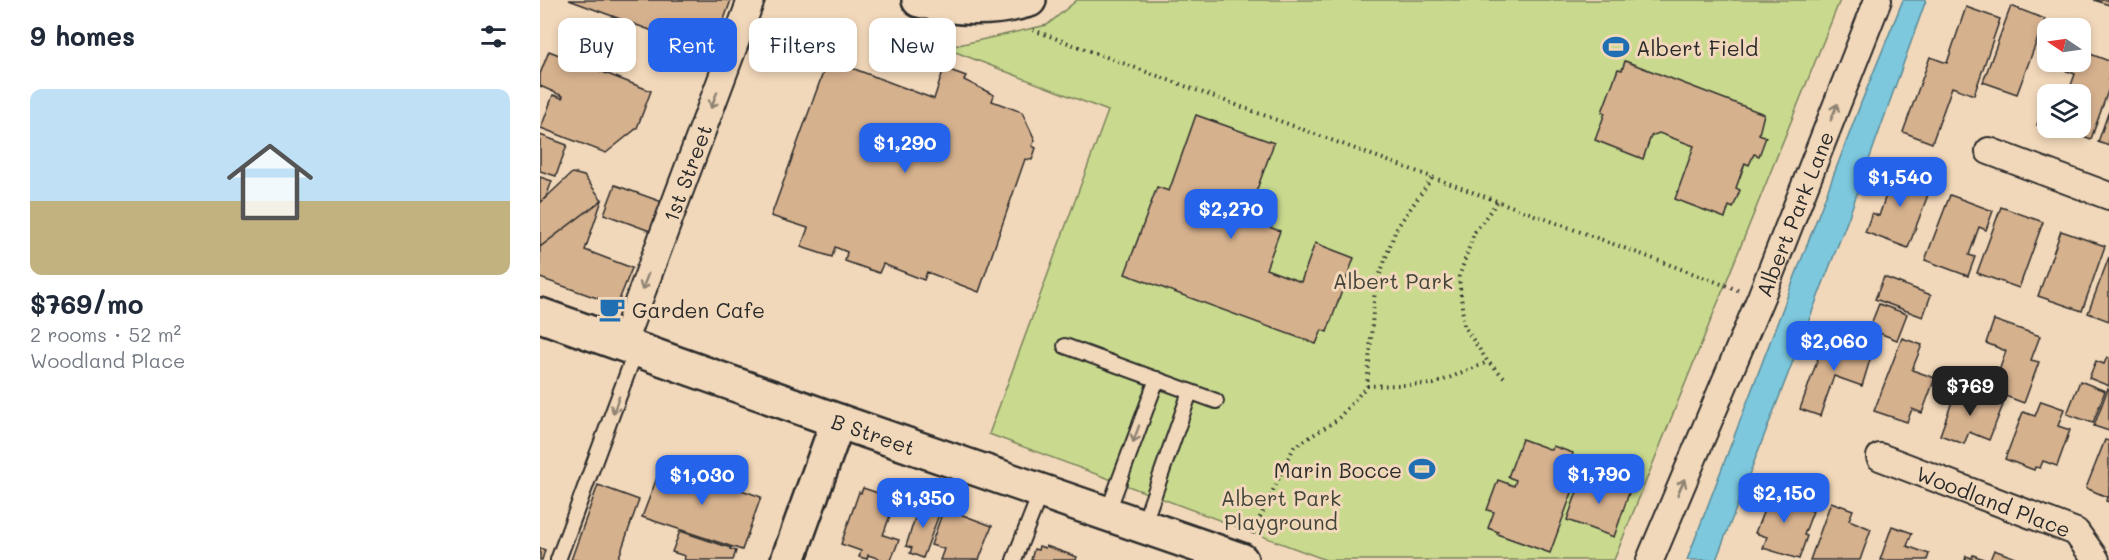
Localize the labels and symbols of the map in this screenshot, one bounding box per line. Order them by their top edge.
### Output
north arrow [2037,18,2091,72]
sports icon: Albert Field [1601,32,1631,62]
place label: Albert Field [1636,34,1758,61]
one-way arrow [707,90,718,109]
one-way arrow [1829,103,1840,122]
street label: 1st Street [656,120,717,225]
pin: $1,290 [856,123,954,174]
street label: Albert Park Lane [1749,127,1839,300]
pin: $1,540 [1851,157,1949,208]
pin: $2,270 [1182,189,1280,240]
park label: Albert Park [1333,267,1453,294]
one-way arrow [639,273,650,291]
cafe icon: Garden Cafe [597,294,627,324]
place label: Garden Cafe [632,296,765,323]
pin: $2,060 [1785,321,1883,372]
pin: $769 [1934,366,2006,417]
one-way arrow [610,395,621,413]
street label: B Street [828,406,919,460]
one-way arrow [1130,424,1141,443]
sports icon: Marin Bocce [1407,454,1437,484]
pin: $1,790 [1550,454,1648,505]
pin: $1,030 [653,455,751,506]
place label: Marin Bocce [1274,456,1402,483]
street label: Woodland Place [1913,459,2075,542]
pin: $2,150 [1735,473,1833,524]
pin: $1,350 [874,478,972,529]
one-way arrow [1676,478,1687,496]
park label: Albert Park Playground [1221,484,1341,535]

